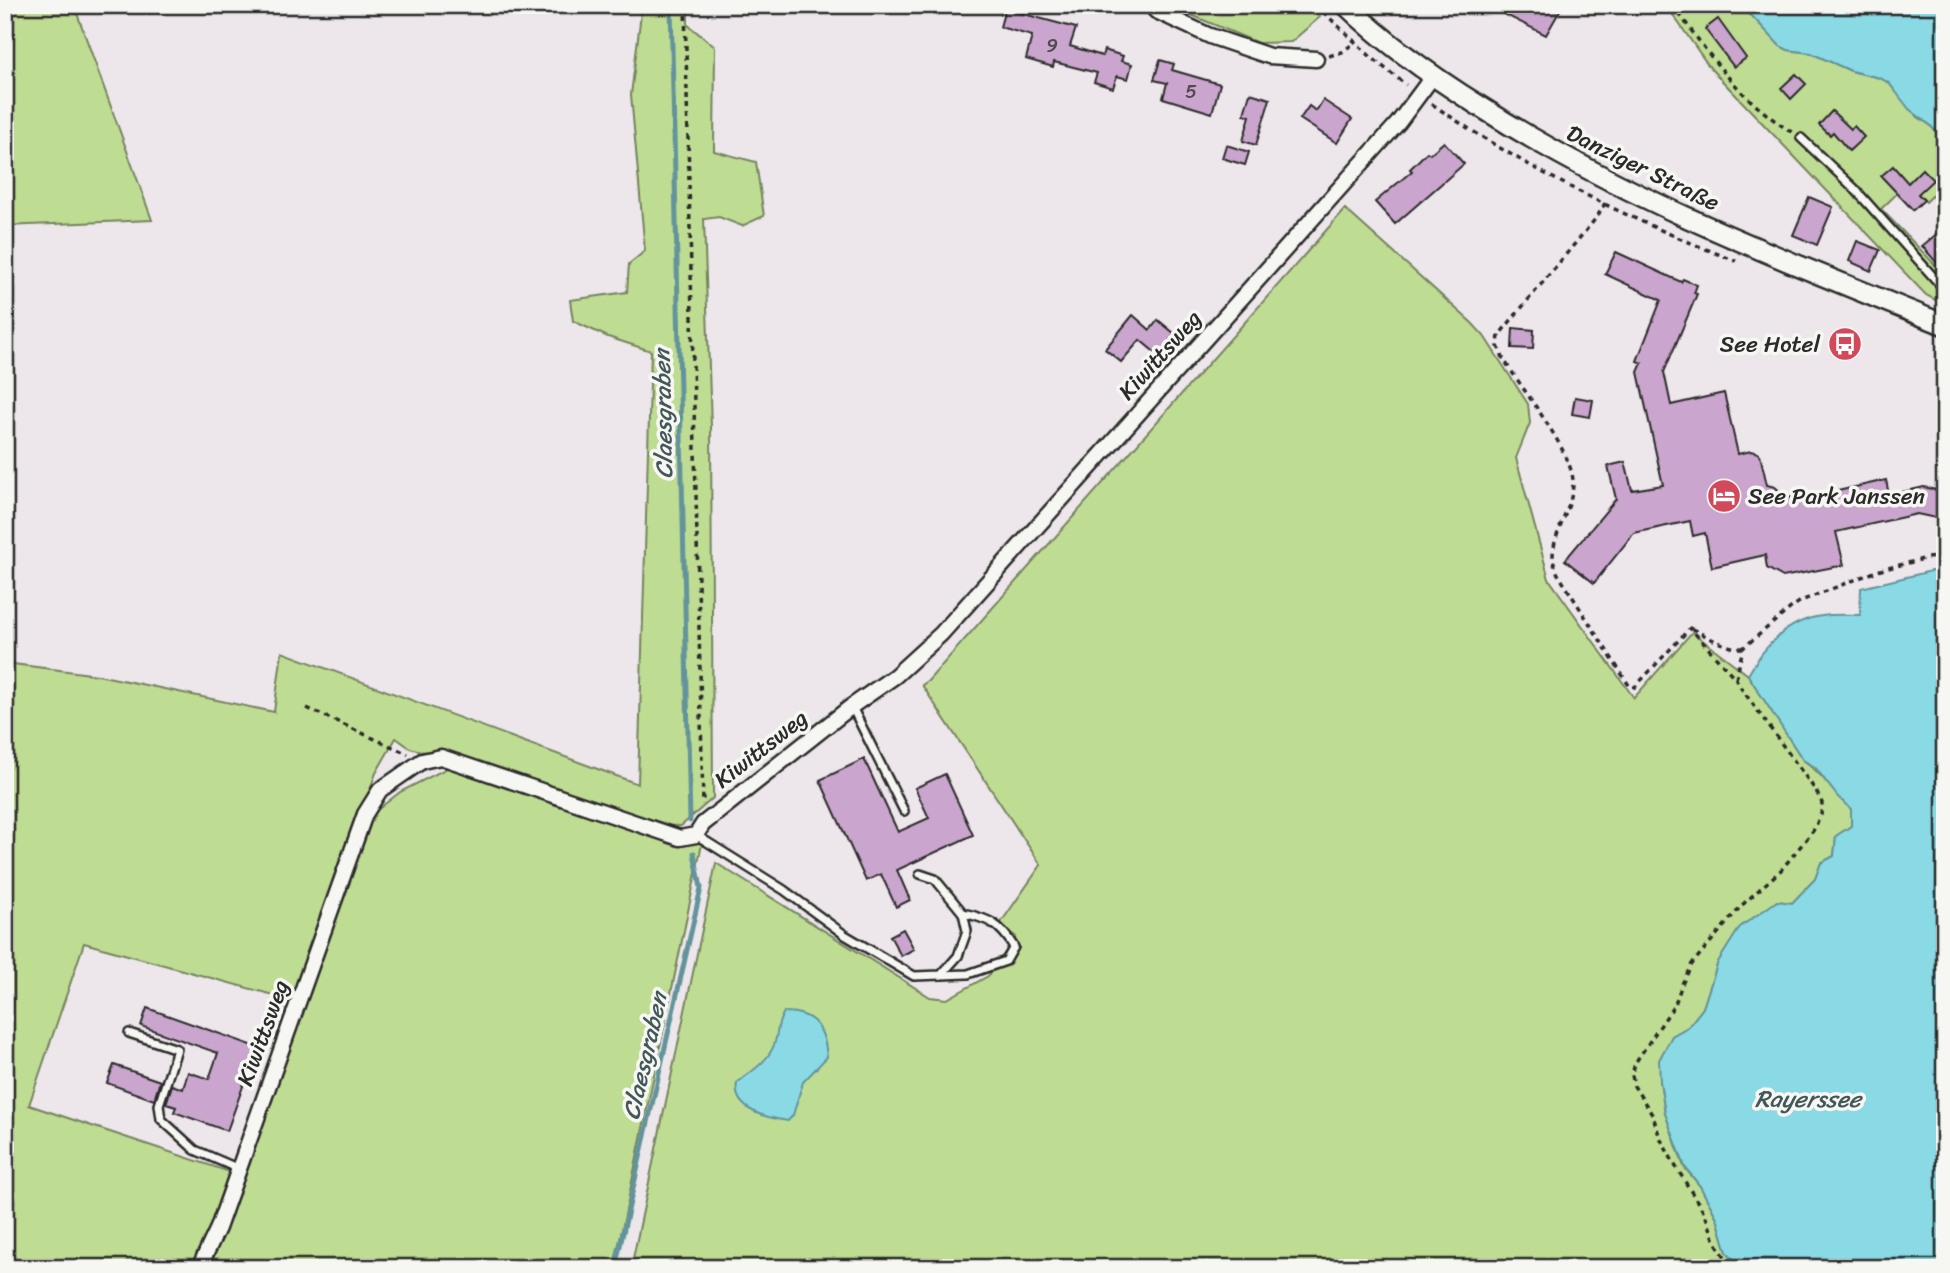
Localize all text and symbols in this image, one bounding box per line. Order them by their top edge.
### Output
house number: 9 [1046,29,1058,62]
house number: 5 [1185,75,1197,108]
street label: Danziger Straße [1559,113,1727,223]
street label: Kiwittsweg [1108,300,1213,410]
place label: See Hotel [1720,324,1820,365]
bus stop icon: See Hotel [1826,325,1864,363]
water label: Claesgraben [641,346,685,479]
place label: See Park Janssen [1748,476,1926,517]
hotel icon: See Park Janssen [1705,477,1743,515]
street label: Kiwittsweg [705,699,818,799]
street label: Kiwittsweg [225,974,301,1092]
water label: Claesgraben [610,985,681,1124]
water label: Rayerssee [1755,1078,1864,1120]

